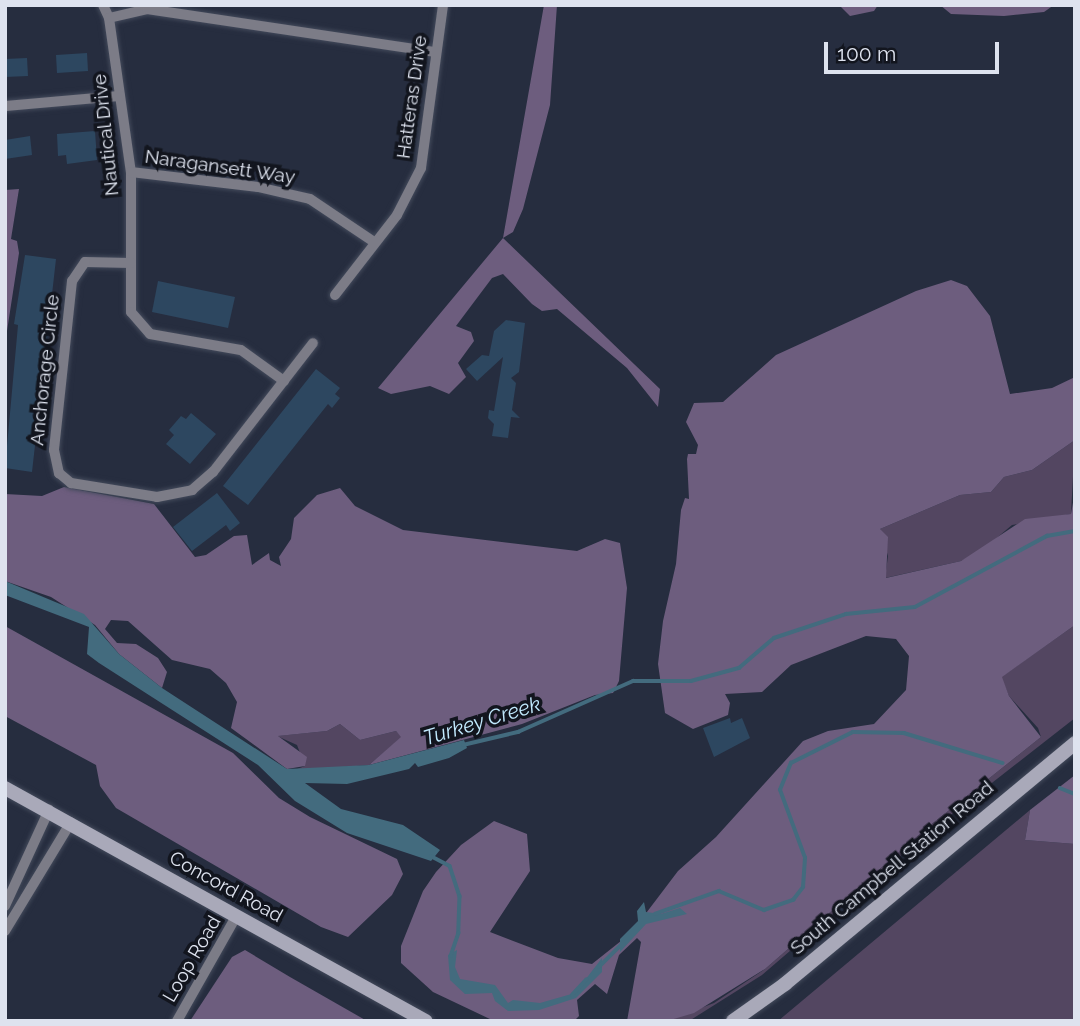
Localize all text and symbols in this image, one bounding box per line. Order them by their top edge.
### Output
scale bar [828,28,1003,72]
street label: Hatteras Drive [392,34,432,160]
text: 100 m [837,41,896,66]
street label: Nautical Drive [88,73,124,197]
street label: Naragansett Way [143,145,297,189]
street label: Anchorage Circle [26,293,64,447]
water label: Turkey Creek [420,691,544,751]
street label: South Campbell Station Road [786,776,998,960]
street label: Concord Road [166,847,286,927]
street label: Loop Road [158,912,226,1006]

